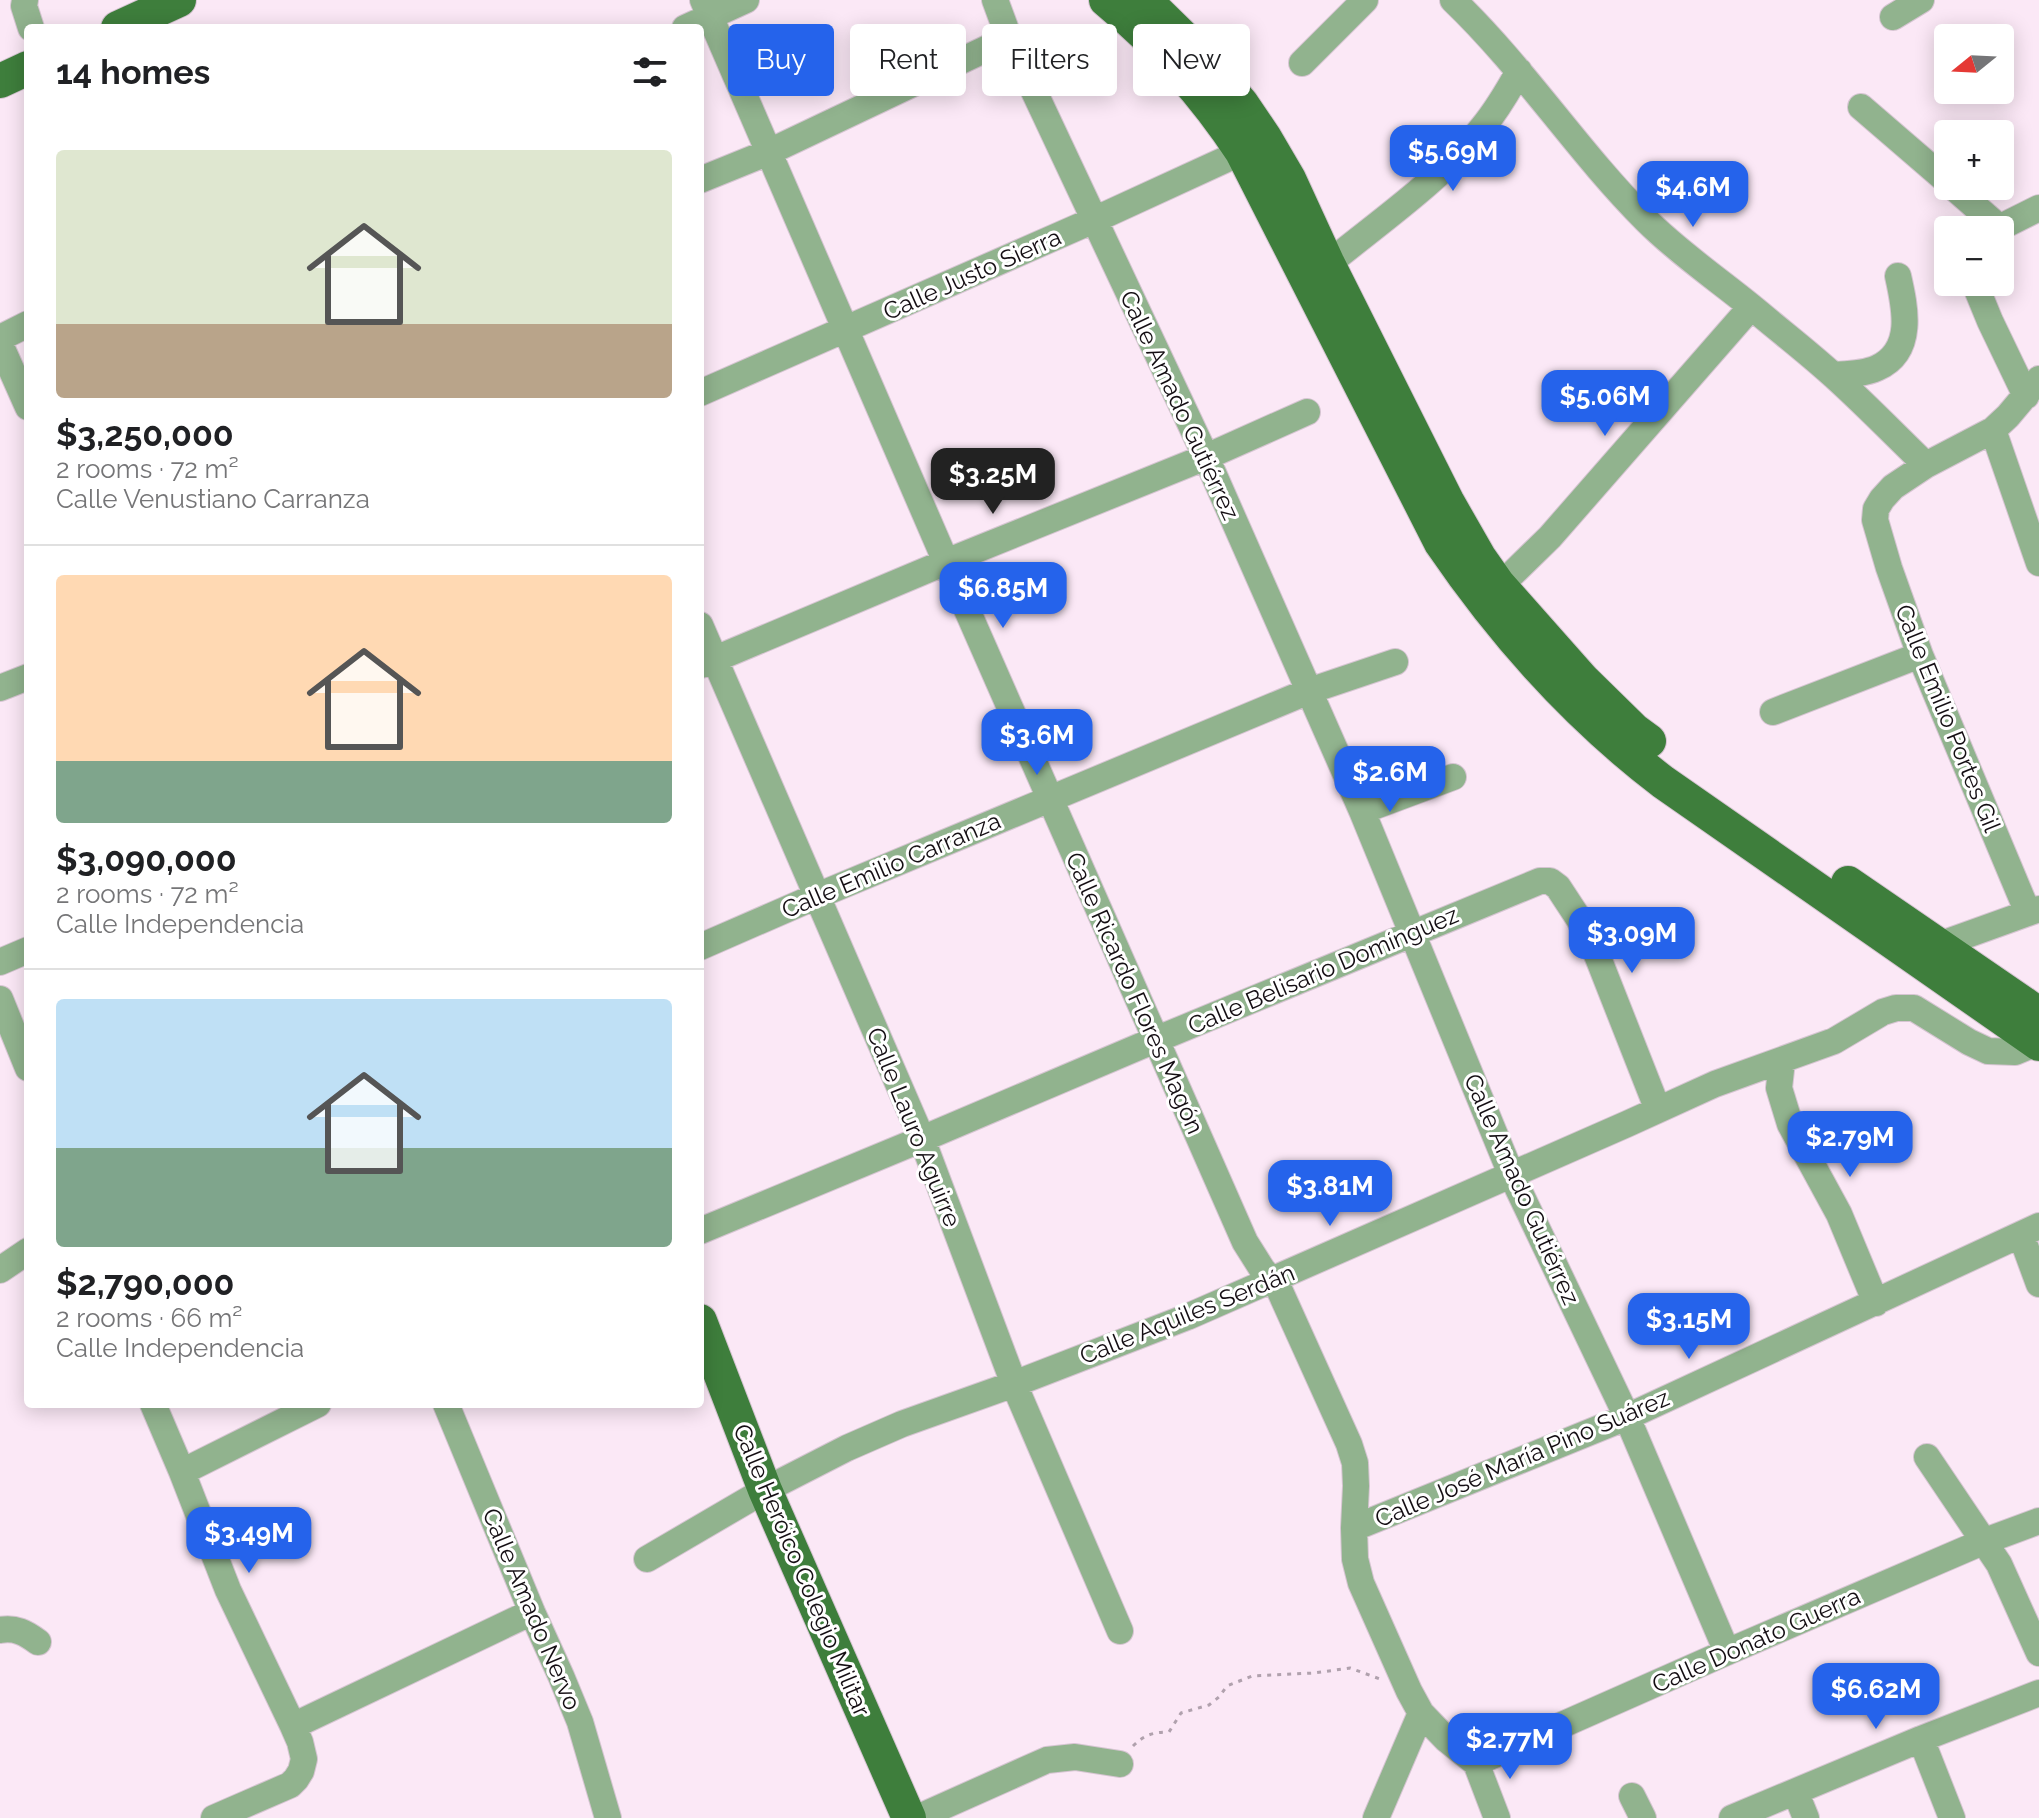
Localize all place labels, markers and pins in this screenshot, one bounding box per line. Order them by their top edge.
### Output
pin: $5.69M [1388,125,1518,193]
pin: $4.6M [1637,161,1749,229]
pin: $5.06M [1540,370,1670,438]
pin: $3.25M [928,448,1058,516]
pin: $6.85M [938,562,1068,630]
pin: $3.6M [981,709,1093,777]
pin: $2.6M [1334,746,1446,814]
pin: $3.09M [1567,907,1697,975]
pin: $2.79M [1785,1111,1915,1179]
pin: $3.81M [1265,1160,1395,1228]
pin: $3.15M [1624,1293,1754,1361]
pin: $3.49M [184,1507,314,1575]
pin: $6.62M [1811,1663,1941,1731]
pin: $2.77M [1445,1713,1575,1781]

